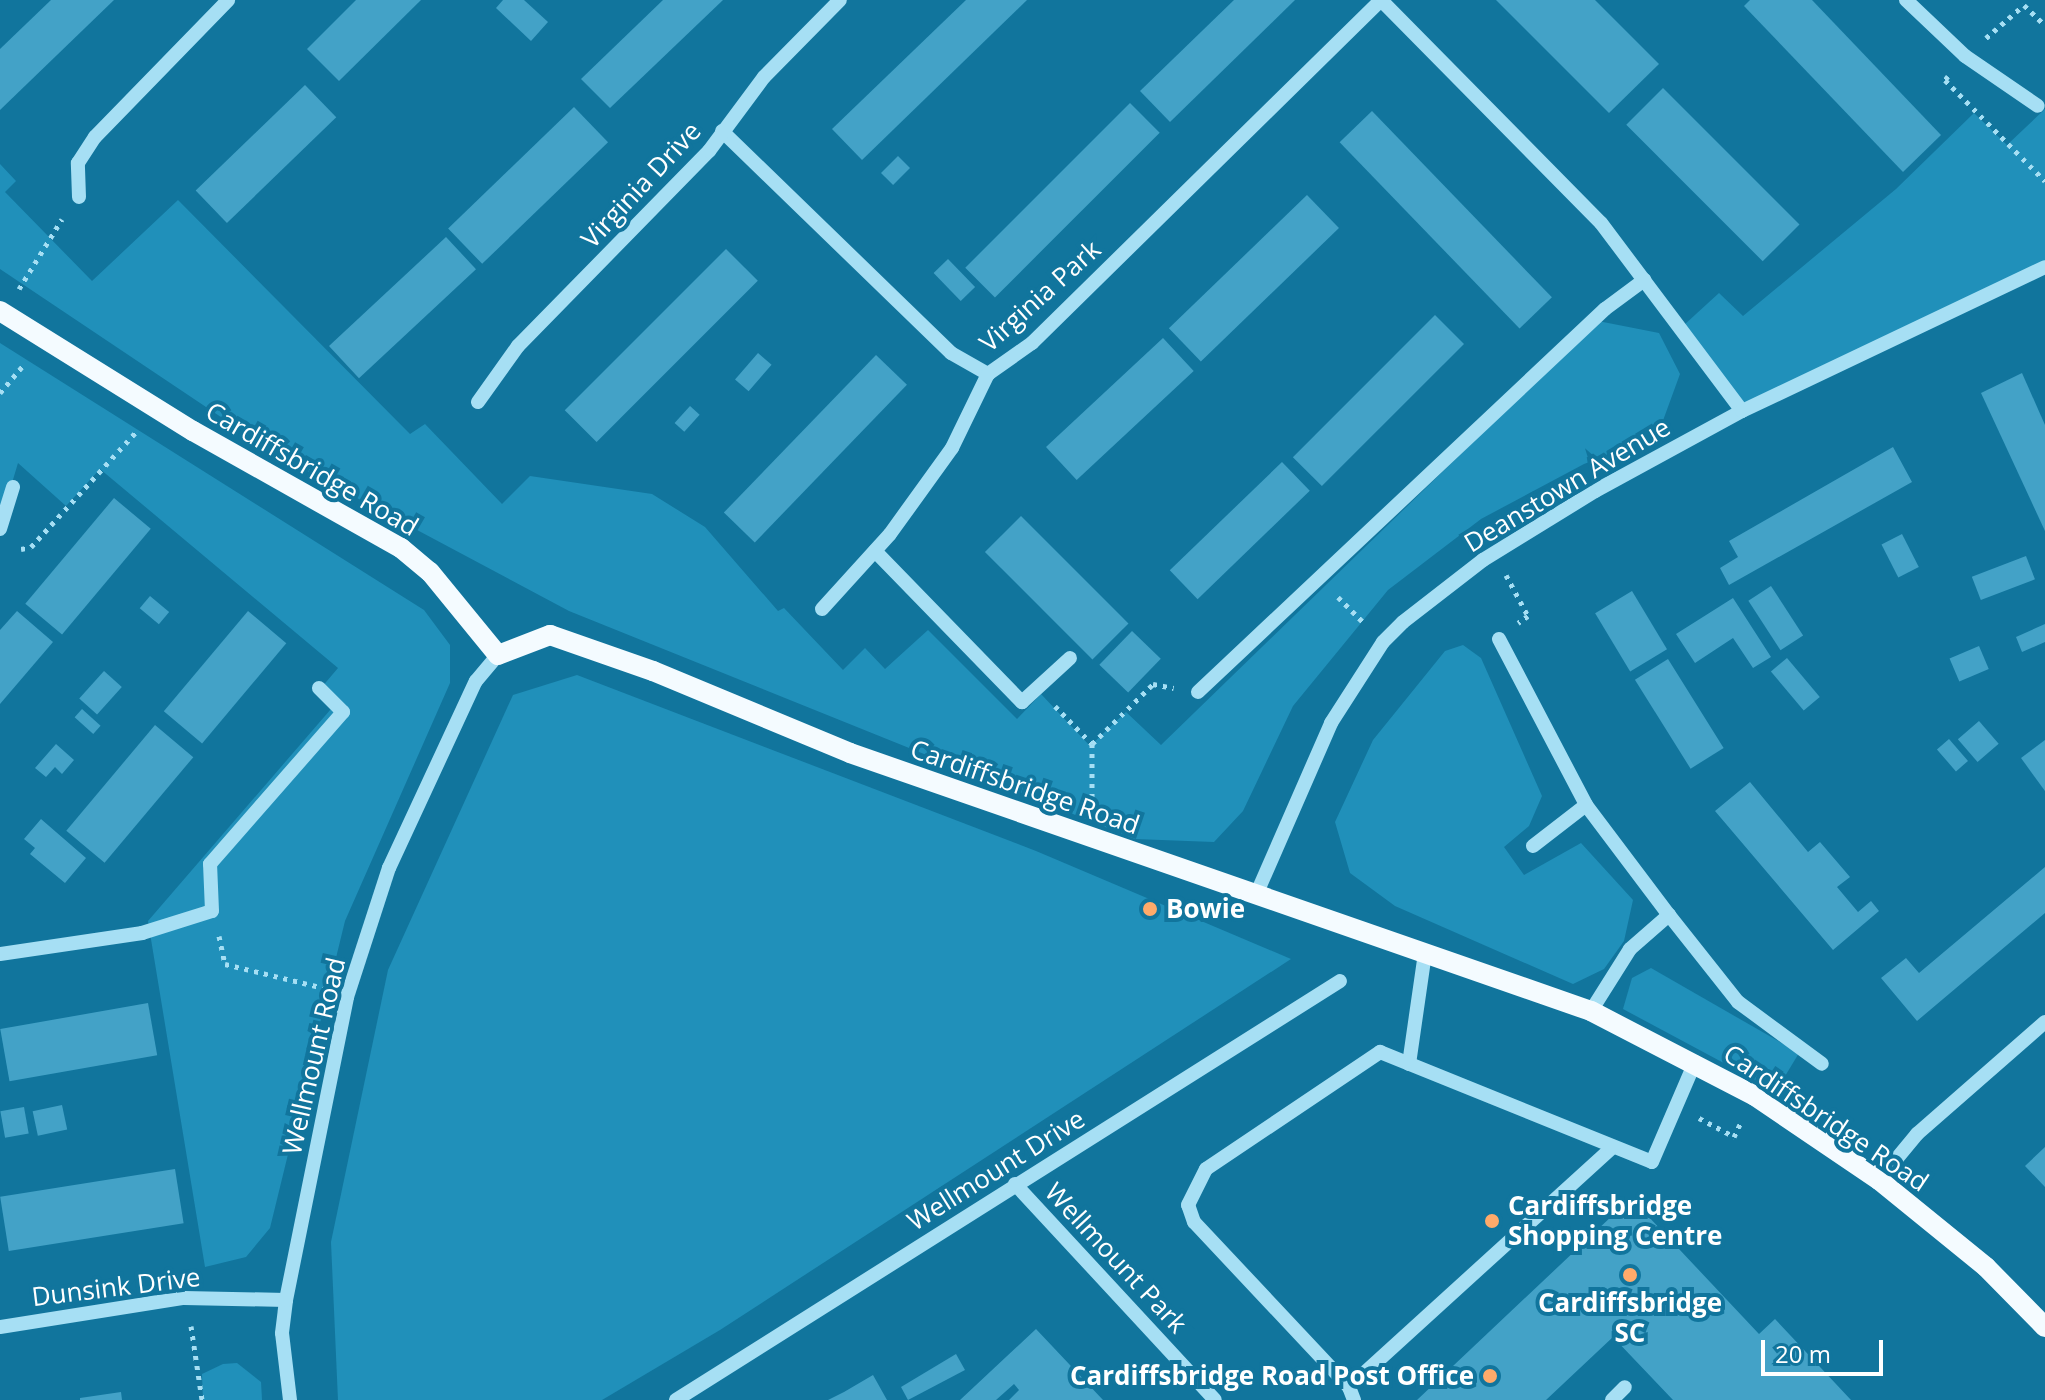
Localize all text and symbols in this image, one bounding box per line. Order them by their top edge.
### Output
street label: Virginia Drive [575,116,707,254]
street label: Virginia Park [973,234,1107,358]
street label: Cardiffsbridge Road [200,395,424,543]
street label: Deanstown Avenue [1458,411,1676,559]
street label: Cardiffsbridge Road [906,733,1144,841]
place label: Bowie [1166,893,1245,925]
marker: Bowie [1141,900,1159,918]
street label: Wellmount Road [276,954,352,1158]
street label: Cardiffsbridge Road [1718,1038,1934,1198]
street label: Wellmount Drive [902,1103,1090,1237]
street label: Wellmount Park [1039,1177,1193,1339]
place label: Cardiffsbridge Shopping Centre [1508,1190,1722,1252]
marker: Cardiffsbridge Shopping Centre [1483,1212,1501,1230]
street label: Dunsink Drive [30,1261,202,1313]
marker: Cardiffsbridge SC [1621,1266,1639,1284]
place label: Cardiffsbridge SC [1538,1287,1722,1348]
scale bar [1765,1324,1887,1374]
text: 20 m [1775,1337,1831,1370]
place label: Cardiffsbridge Road Post Office [1070,1360,1474,1392]
marker: Cardiffsbridge Road Post Office [1481,1367,1499,1385]

